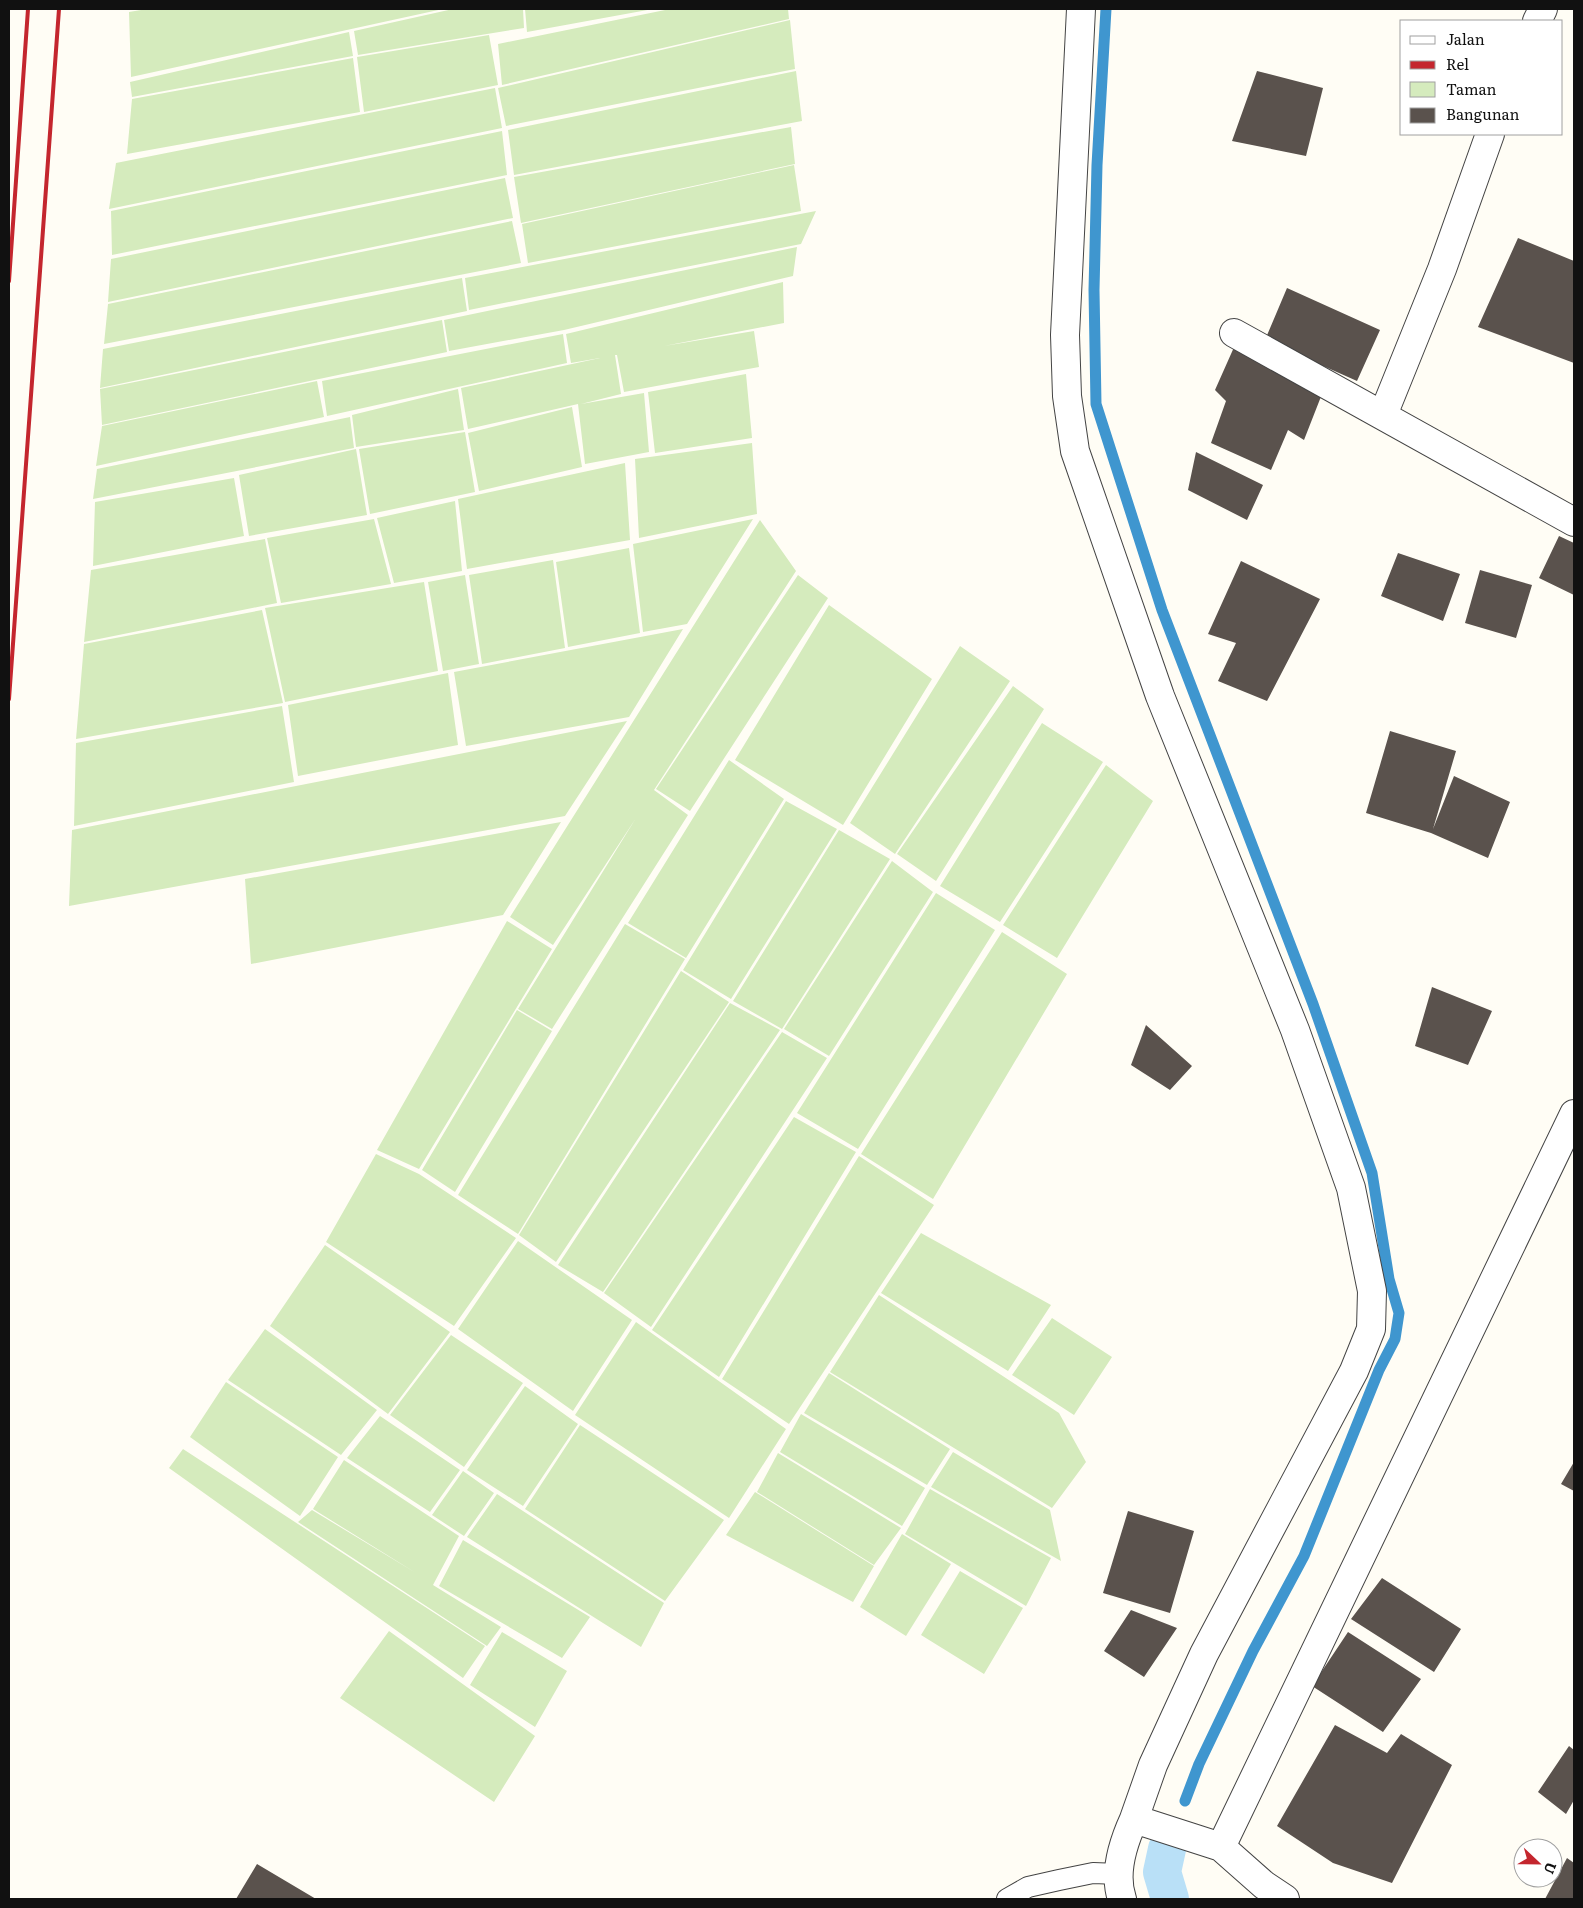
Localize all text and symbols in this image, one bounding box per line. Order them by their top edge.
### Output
legend [1400,20,1563,135]
text: Jalan [1446,27,1485,50]
text: Rel [1446,52,1469,75]
text: Taman [1446,77,1496,100]
text: Bangunan [1446,102,1520,125]
north arrow [1513,1838,1563,1888]
text: U [1540,1859,1562,1877]

